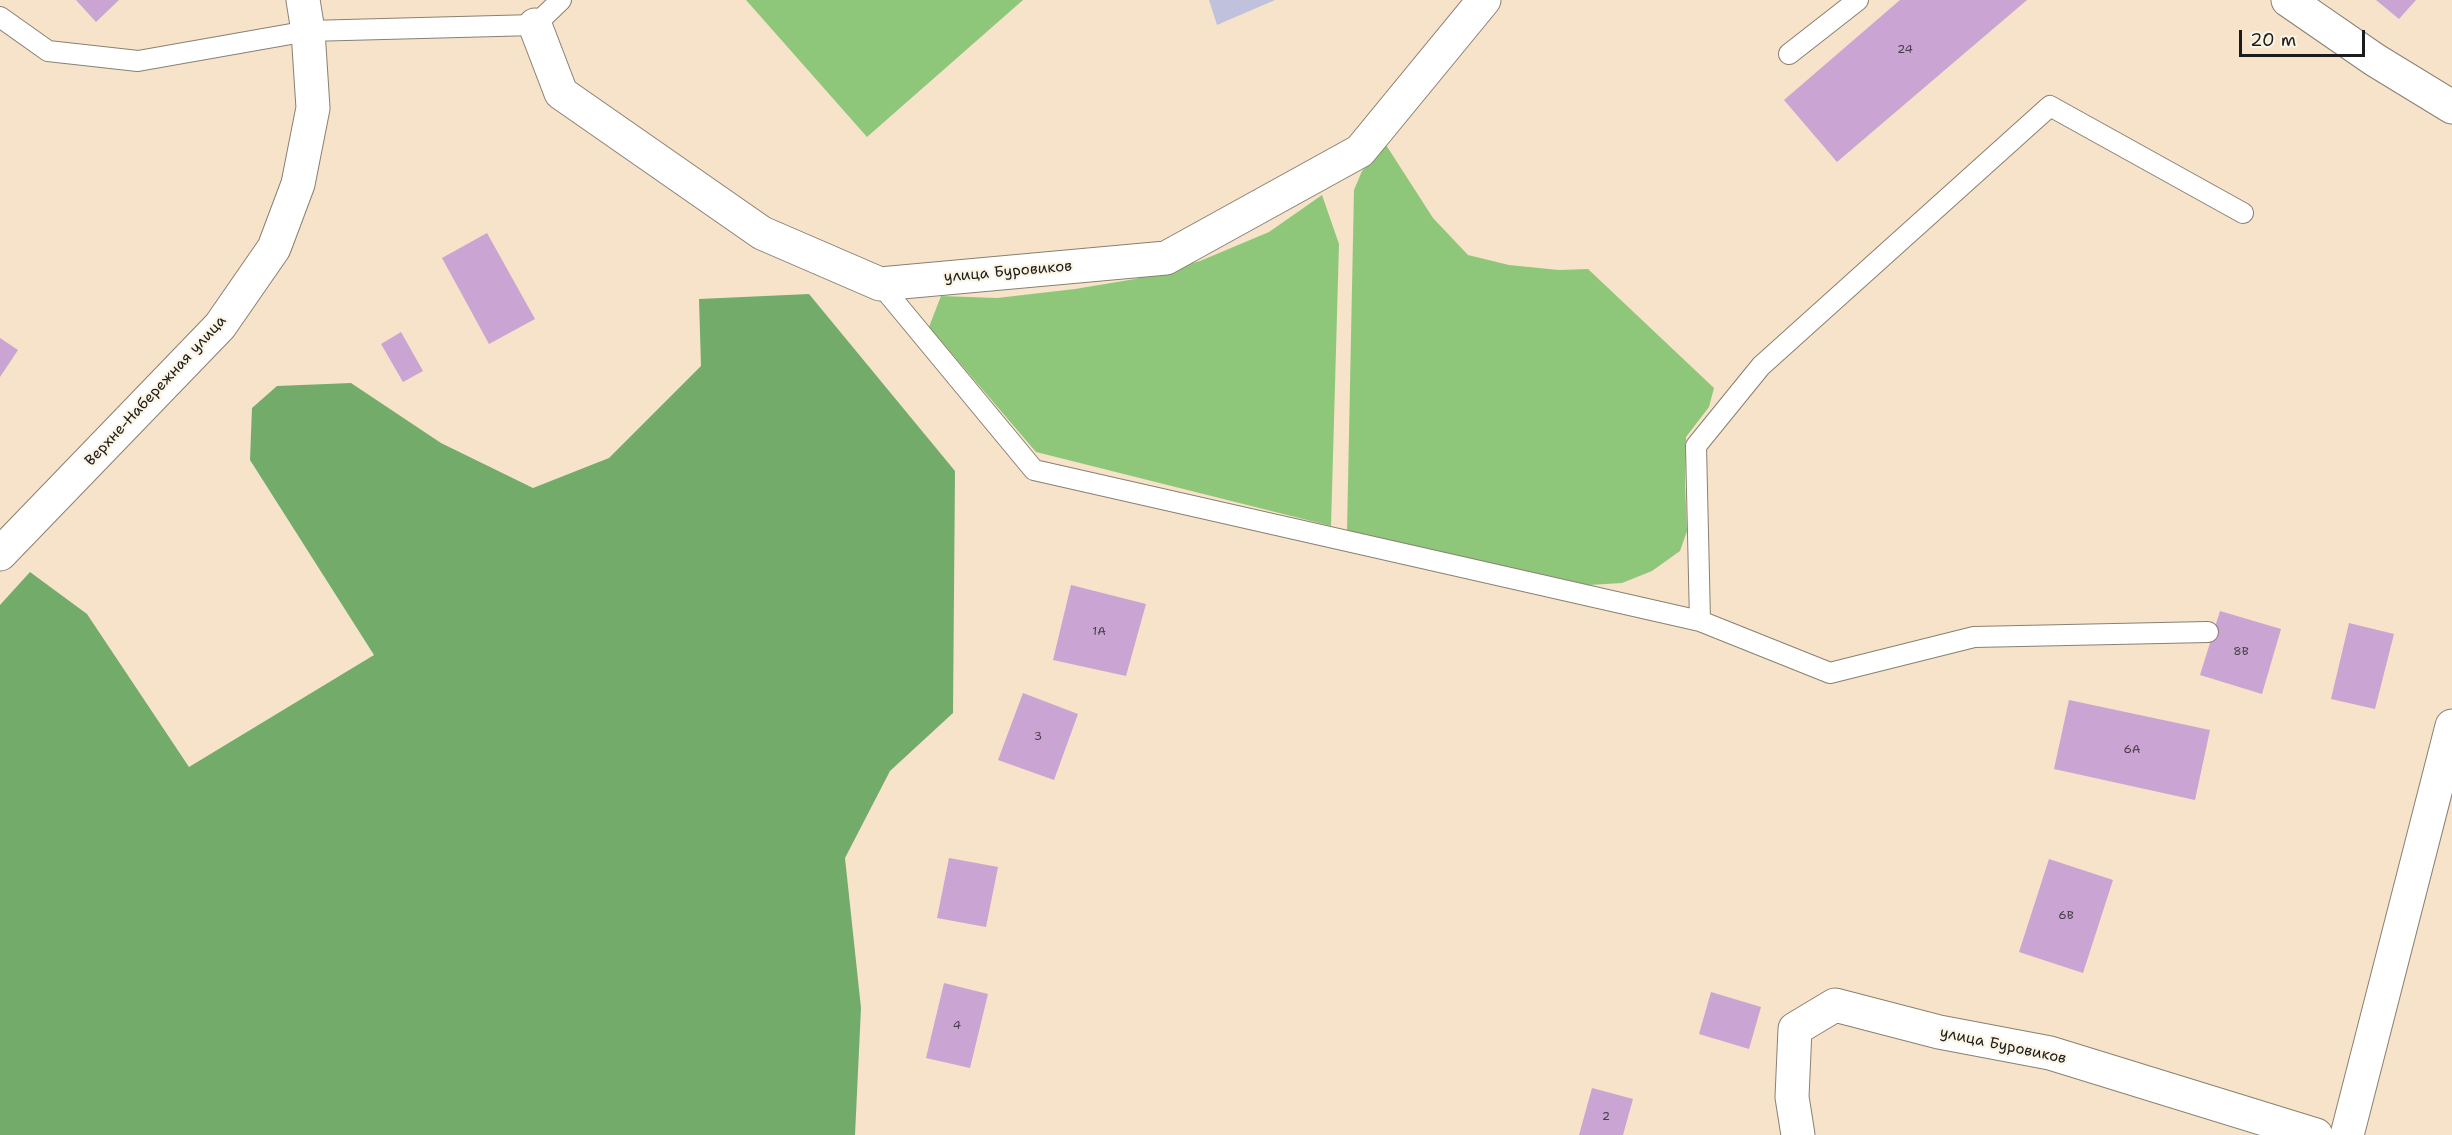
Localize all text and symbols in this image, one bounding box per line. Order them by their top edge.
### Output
scale bar [2242,18,2368,56]
text: 20 m [2250,28,2296,52]
house number: 24 [1897,43,1913,57]
street label: улица Буровиков [943,257,1073,287]
street label: Верхне-Набережная улица [82,312,230,470]
house number: 1А [1092,625,1106,639]
house number: 8В [2233,645,2249,659]
house number: 3 [1034,730,1042,744]
house number: 6А [2123,743,2141,757]
house number: 6В [2058,909,2074,923]
house number: 4 [953,1019,961,1033]
street label: улица Буровиков [1938,1024,2068,1068]
house number: 2 [1602,1110,1610,1124]

